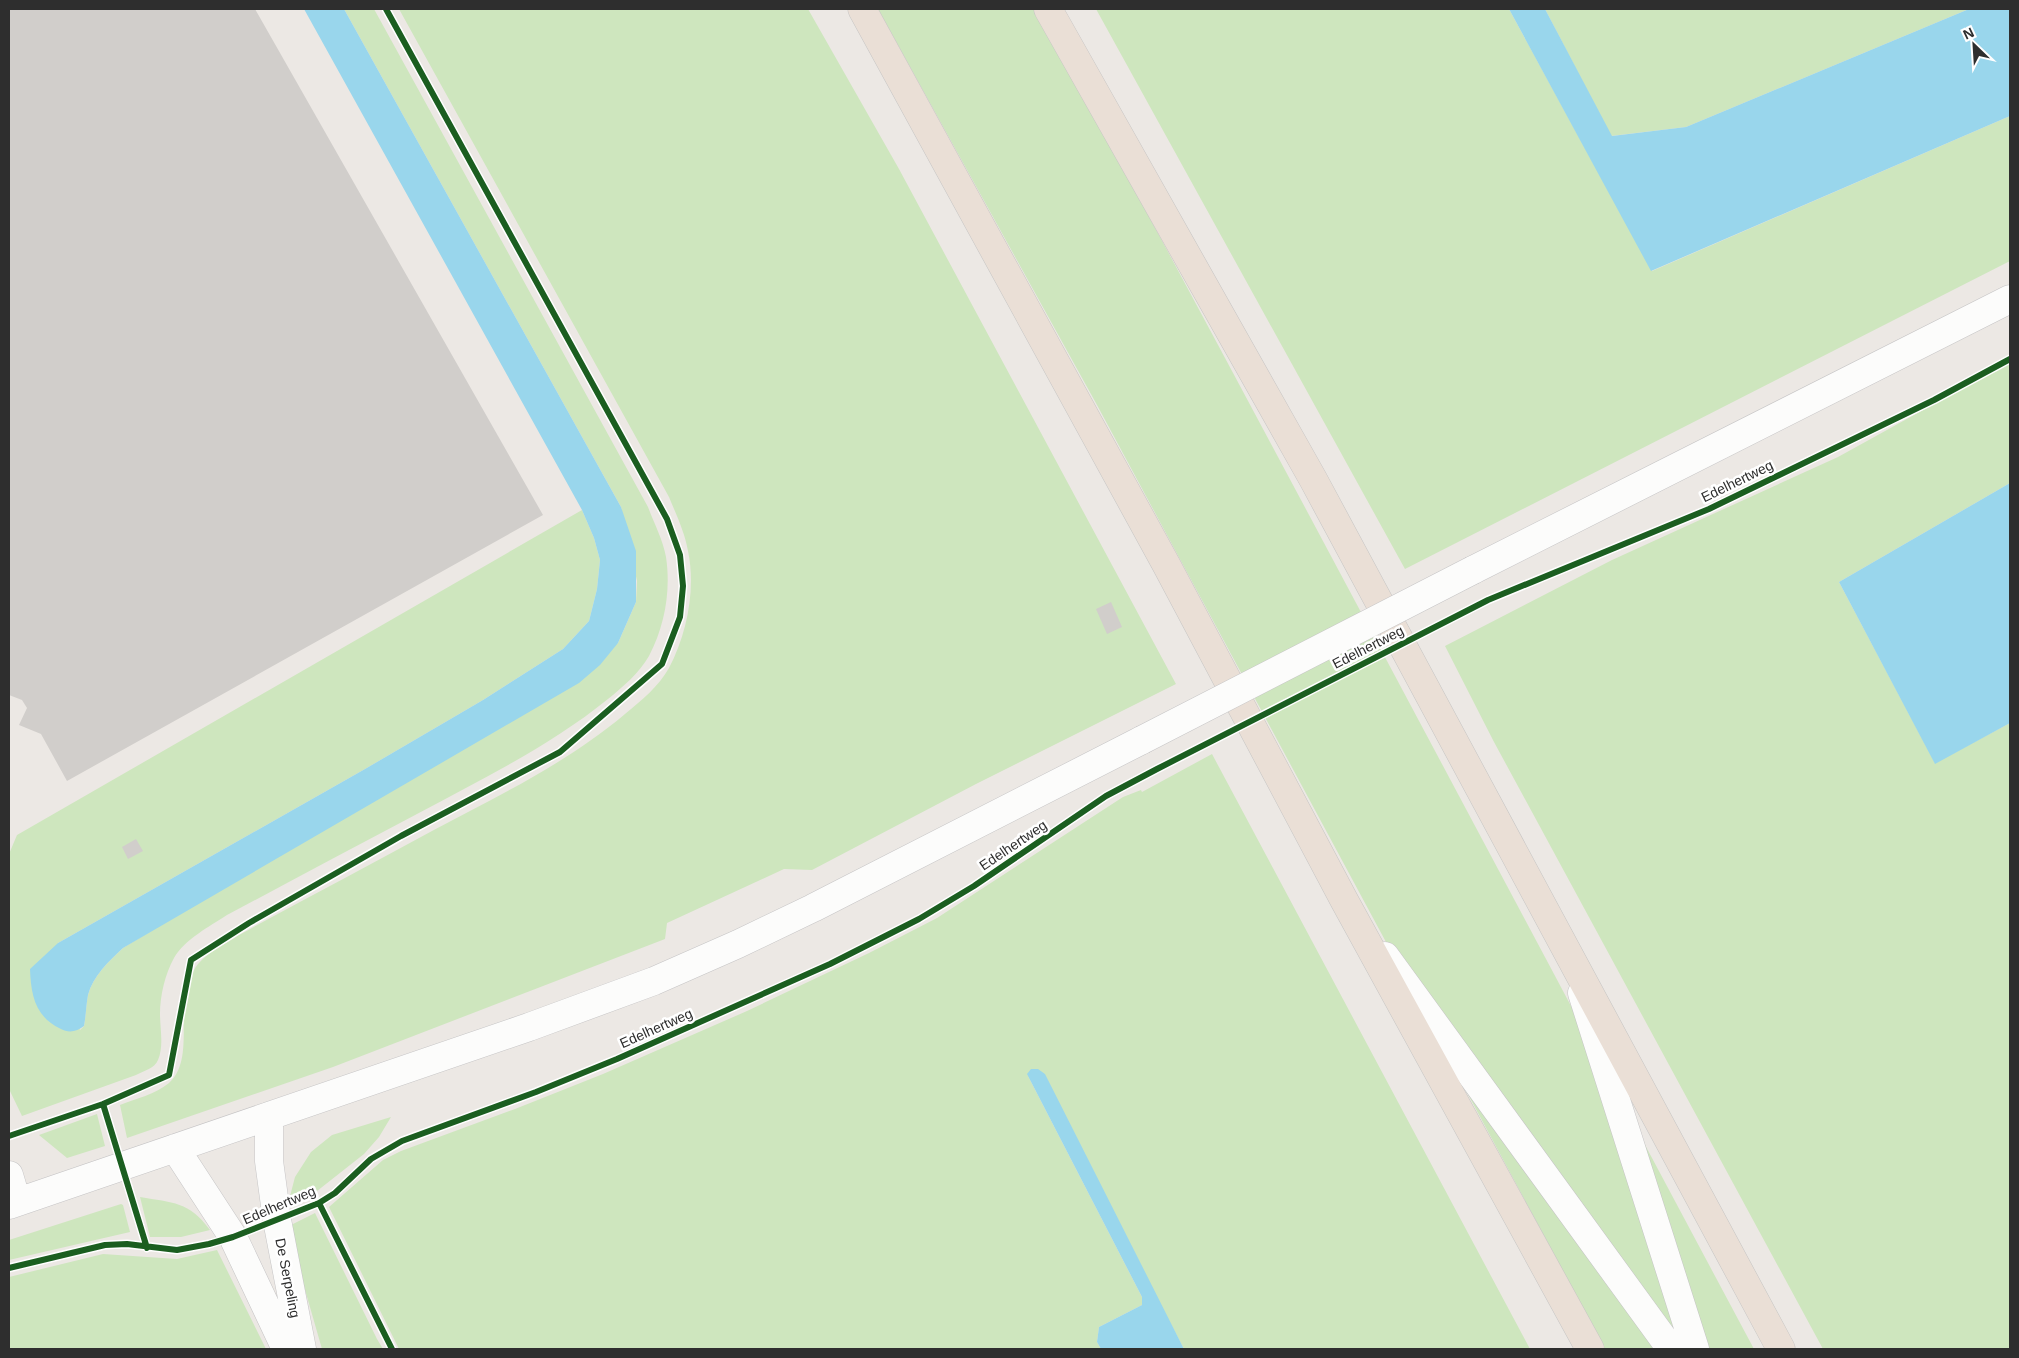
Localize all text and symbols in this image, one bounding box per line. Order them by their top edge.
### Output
north arrow [1949,20,1999,70]
text: N [1961,24,1976,43]
street label: Edelhertweg [1699,457,1775,505]
street label: Edelhertweg [1330,622,1406,672]
street label: Edelhertweg [976,817,1050,873]
street label: Edelhertweg [617,1005,695,1051]
street label: Edelhertweg [240,1182,318,1228]
street label: De Serpeling [272,1237,304,1319]

